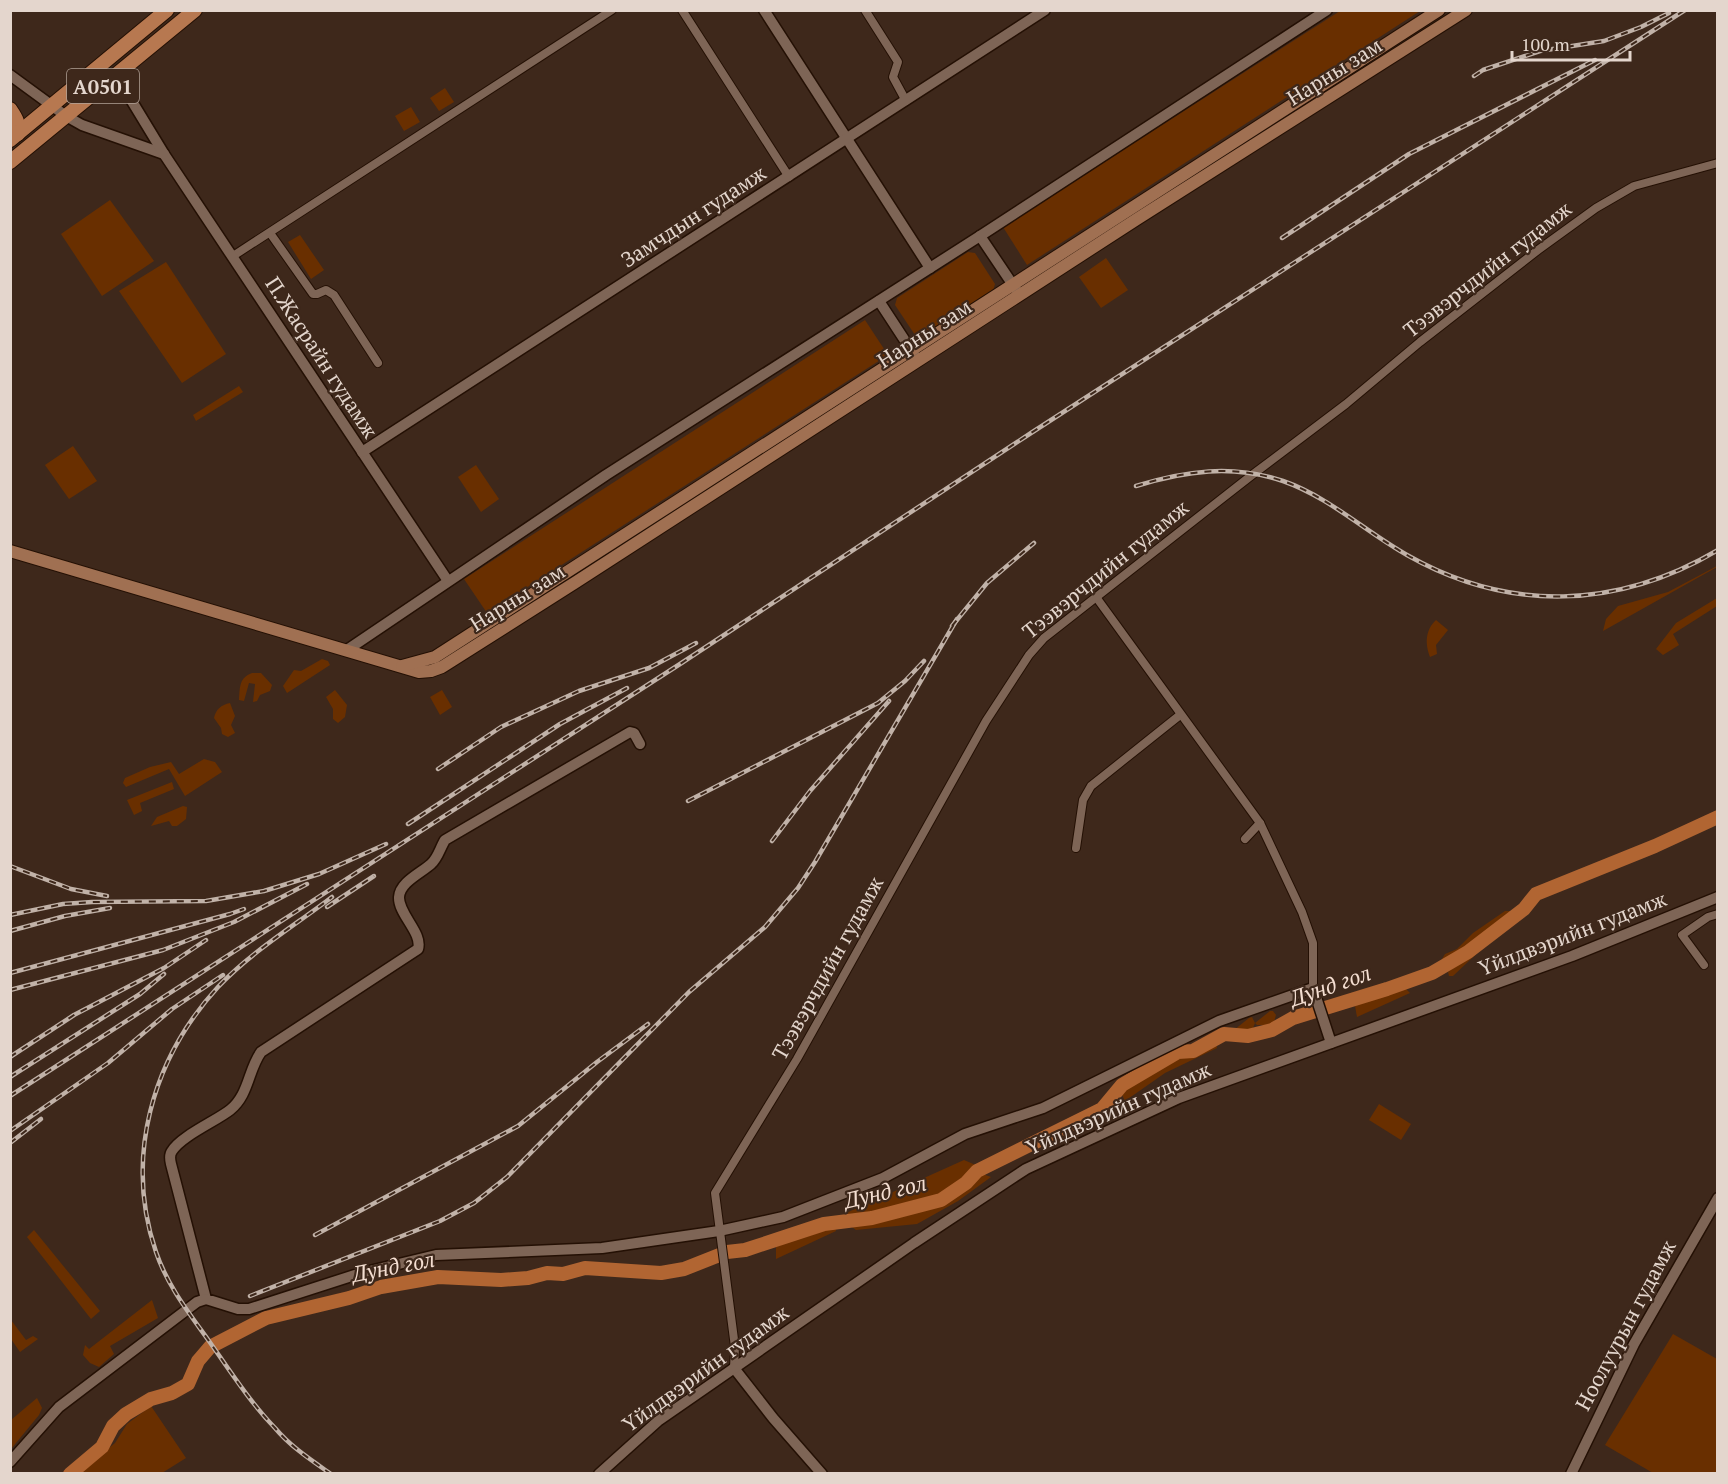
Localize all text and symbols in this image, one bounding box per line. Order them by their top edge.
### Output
scale bar [1512,24,1630,62]
street label: Нарны зам [1281,31,1387,111]
text: 100 m [1521,32,1570,56]
road number: A0501 [67,69,139,103]
street label: Замчдын гудамж [615,158,772,273]
street label: Тээвэрчдийн гудамж [1397,194,1577,343]
street label: П.Жасрайн гудамж [259,271,385,444]
street label: Нарны зам [871,292,977,374]
street label: Тээвэрчдийн гудамж [1016,493,1194,645]
street label: Нарны зам [464,557,570,637]
street label: Тээвэрчдийн гудамж [765,871,890,1065]
street label: Yйлдвэрийн гудамж [1474,884,1671,982]
water label: Дунд гол [1284,958,1374,1013]
street label: Yйлдвэрийн гудамж [1021,1054,1215,1161]
water label: Дунд гол [839,1167,929,1215]
street label: Ноолуурын гудамж [1568,1234,1682,1415]
water label: Дунд гол [347,1244,437,1289]
street label: Yйлдвэрийн гудамж [616,1298,794,1438]

